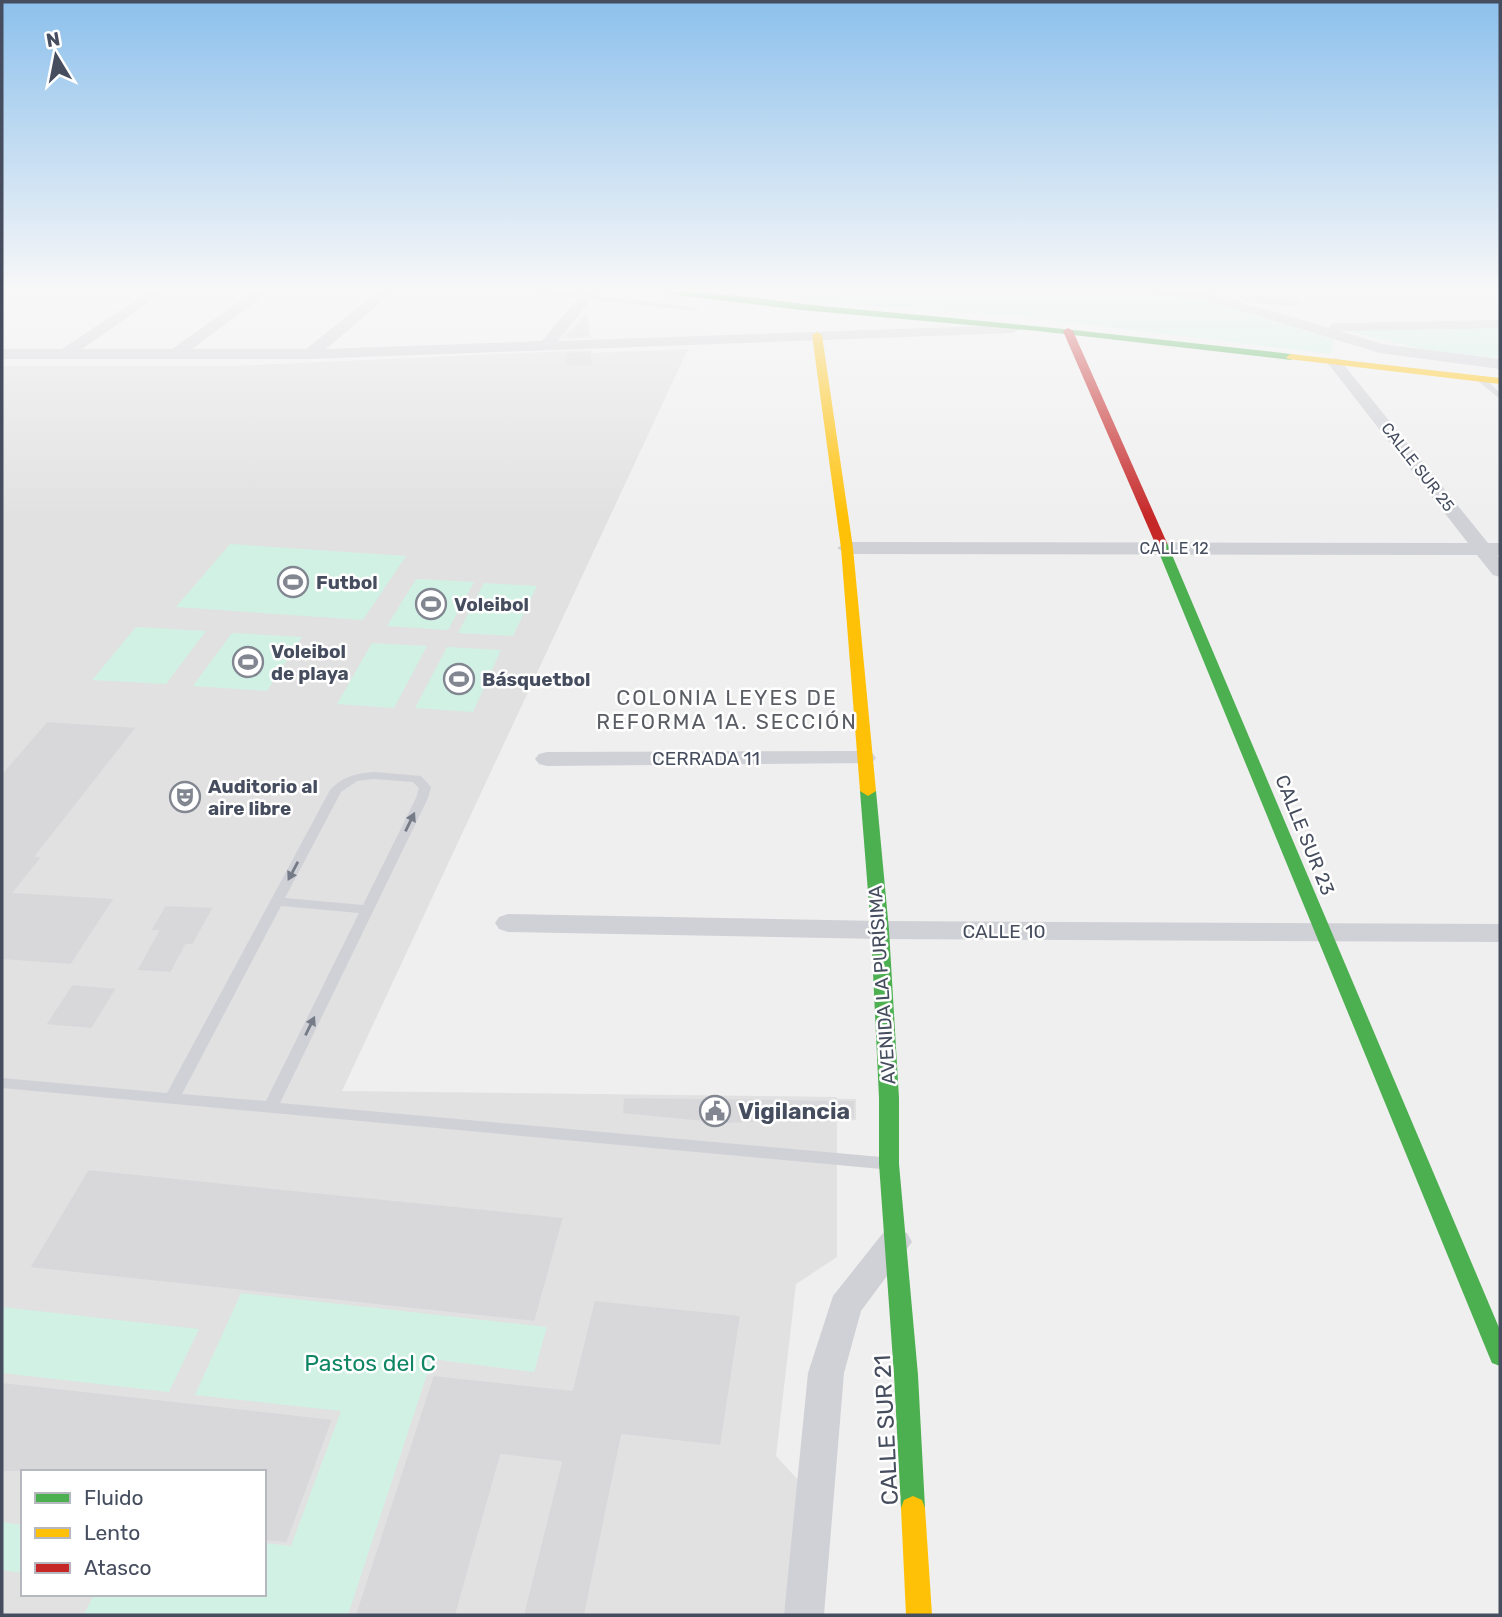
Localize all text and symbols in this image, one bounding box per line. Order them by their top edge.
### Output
north arrow [21,21,91,91]
text: N [44,27,62,52]
street label: CALLE SUR 25 [1377,419,1459,515]
street label: CALLE 12 [1139,539,1209,558]
sports icon: Futbol [276,565,310,599]
place label: Futbol [316,571,378,594]
sports icon: Voleibol [414,587,448,621]
place label: Voleibol [454,593,529,616]
place label: Voleibol de playa [271,640,349,685]
sports icon: Voleibol de playa [231,645,265,679]
sports icon: Básquetbol [442,662,476,696]
place label: Básquetbol [482,668,590,691]
district label: COLONIA LEYES DE REFORMA 1A. SECCIÓN [596,685,858,734]
street label: CERRADA 11 [652,747,760,770]
street label: CALLE SUR 23 [1270,772,1340,898]
place label: Auditorio al aire libre [208,775,318,820]
theatre icon: Auditorio al aire libre [168,780,202,814]
one-way arrow [404,812,415,832]
one-way arrow [288,862,300,882]
street label: AVENIDA LA PURÍSIMA [864,884,900,1085]
street label: CALLE 10 [962,920,1046,943]
one-way arrow [304,1016,315,1036]
public building icon: Vigilancia [698,1094,732,1128]
place label: Vigilancia [738,1097,850,1125]
park label: Pastos del C [304,1349,436,1377]
street label: CALLE SUR 21 [868,1354,904,1506]
legend [21,1470,266,1596]
text: Fluido [84,1485,144,1510]
text: Lento [84,1520,140,1545]
text: Atasco [84,1555,152,1580]

